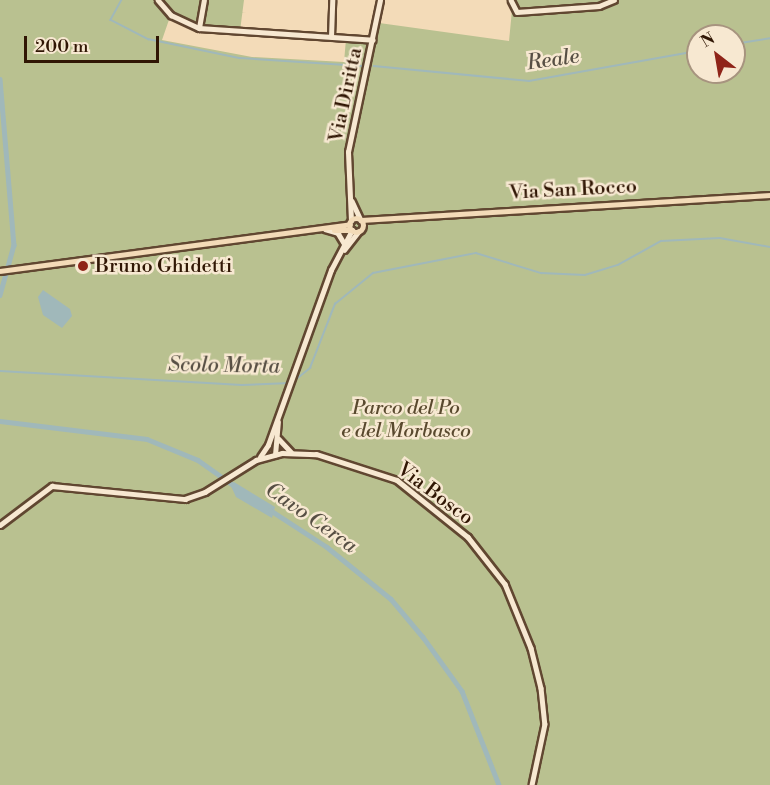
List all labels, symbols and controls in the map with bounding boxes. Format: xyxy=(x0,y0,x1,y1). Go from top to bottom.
scale bar xyxy=(27,24,162,62)
north arrow xyxy=(686,24,746,84)
text: N xyxy=(697,28,718,52)
text: 200 m xyxy=(35,35,89,58)
water label: Reale xyxy=(525,44,581,76)
street label: Via Diritta xyxy=(324,45,368,145)
street label: Via San Rocco xyxy=(508,175,638,205)
place label: Bruno Ghidetti xyxy=(95,254,232,278)
marker: Bruno Ghidetti xyxy=(76,259,90,273)
water label: Scolo Morta xyxy=(168,352,280,380)
park label: Parco del Po e del Morbasco xyxy=(341,397,471,444)
street label: Via Bosco xyxy=(392,458,478,530)
water label: Cavo Cerca xyxy=(260,477,362,559)

